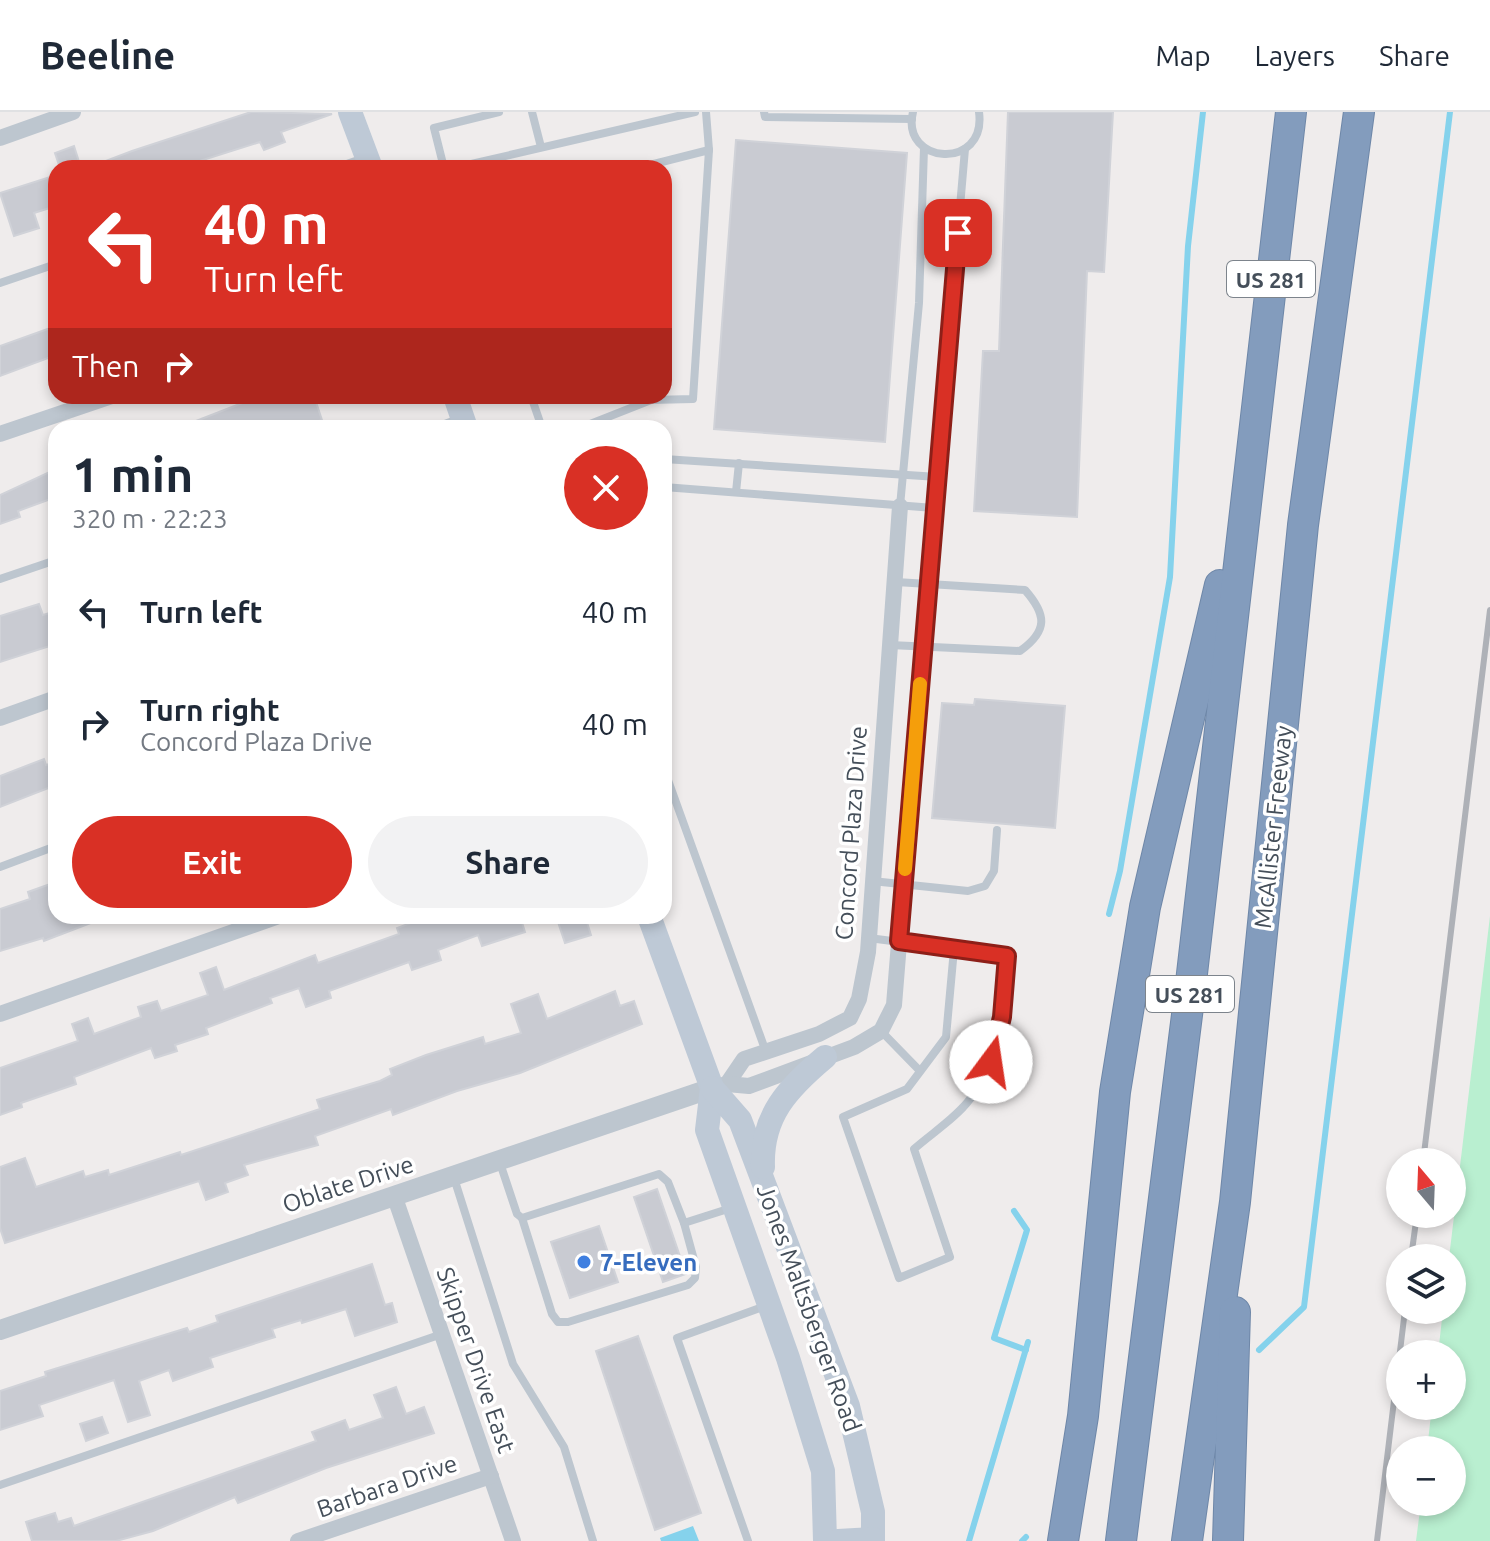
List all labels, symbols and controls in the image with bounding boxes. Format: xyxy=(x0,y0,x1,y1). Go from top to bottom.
text: Beeline xyxy=(40,34,175,76)
text: Map xyxy=(1155,40,1211,71)
text: Layers xyxy=(1255,40,1335,71)
text: Share xyxy=(1379,40,1450,71)
icon: left xyxy=(72,192,176,296)
text: 40 m xyxy=(204,192,329,255)
pin xyxy=(924,199,992,267)
icon: arrive xyxy=(936,211,980,255)
text: Turn left xyxy=(204,258,343,299)
road number: US 281 xyxy=(1227,261,1315,297)
icon: right xyxy=(156,344,200,388)
text: Then xyxy=(72,349,140,383)
button: close xyxy=(564,446,648,530)
text: 1 min xyxy=(72,447,193,501)
text: 320 m · 22:23 xyxy=(72,504,228,533)
icon: left xyxy=(72,590,116,634)
text: Turn left xyxy=(140,595,262,629)
text: 40 m xyxy=(581,595,648,629)
text: Turn right xyxy=(140,693,280,727)
icon: right xyxy=(72,702,116,746)
text: 40 m xyxy=(581,707,648,741)
street label: McAllister Freeway xyxy=(1249,724,1297,930)
street label: Concord Plaza Drive xyxy=(830,725,872,941)
text: Concord Plaza Drive xyxy=(140,727,373,756)
button: Exit xyxy=(72,816,352,908)
button: Share xyxy=(368,816,648,908)
road number: US 281 xyxy=(1146,976,1234,1012)
position arrow xyxy=(949,1020,1033,1104)
north arrow xyxy=(1386,1148,1466,1228)
map controls xyxy=(1386,1148,1466,1516)
street label: Oblate Drive xyxy=(279,1150,417,1218)
street label: Jones Maltsberger Road xyxy=(752,1181,866,1435)
button: layers xyxy=(1386,1244,1466,1324)
place label: 7-Eleven xyxy=(600,1249,697,1276)
marker: 7-Eleven xyxy=(575,1253,593,1271)
street label: Skipper Drive East xyxy=(432,1264,521,1457)
button: + xyxy=(1386,1340,1466,1420)
button: − xyxy=(1386,1436,1466,1516)
street label: Barbara Drive xyxy=(313,1449,461,1523)

